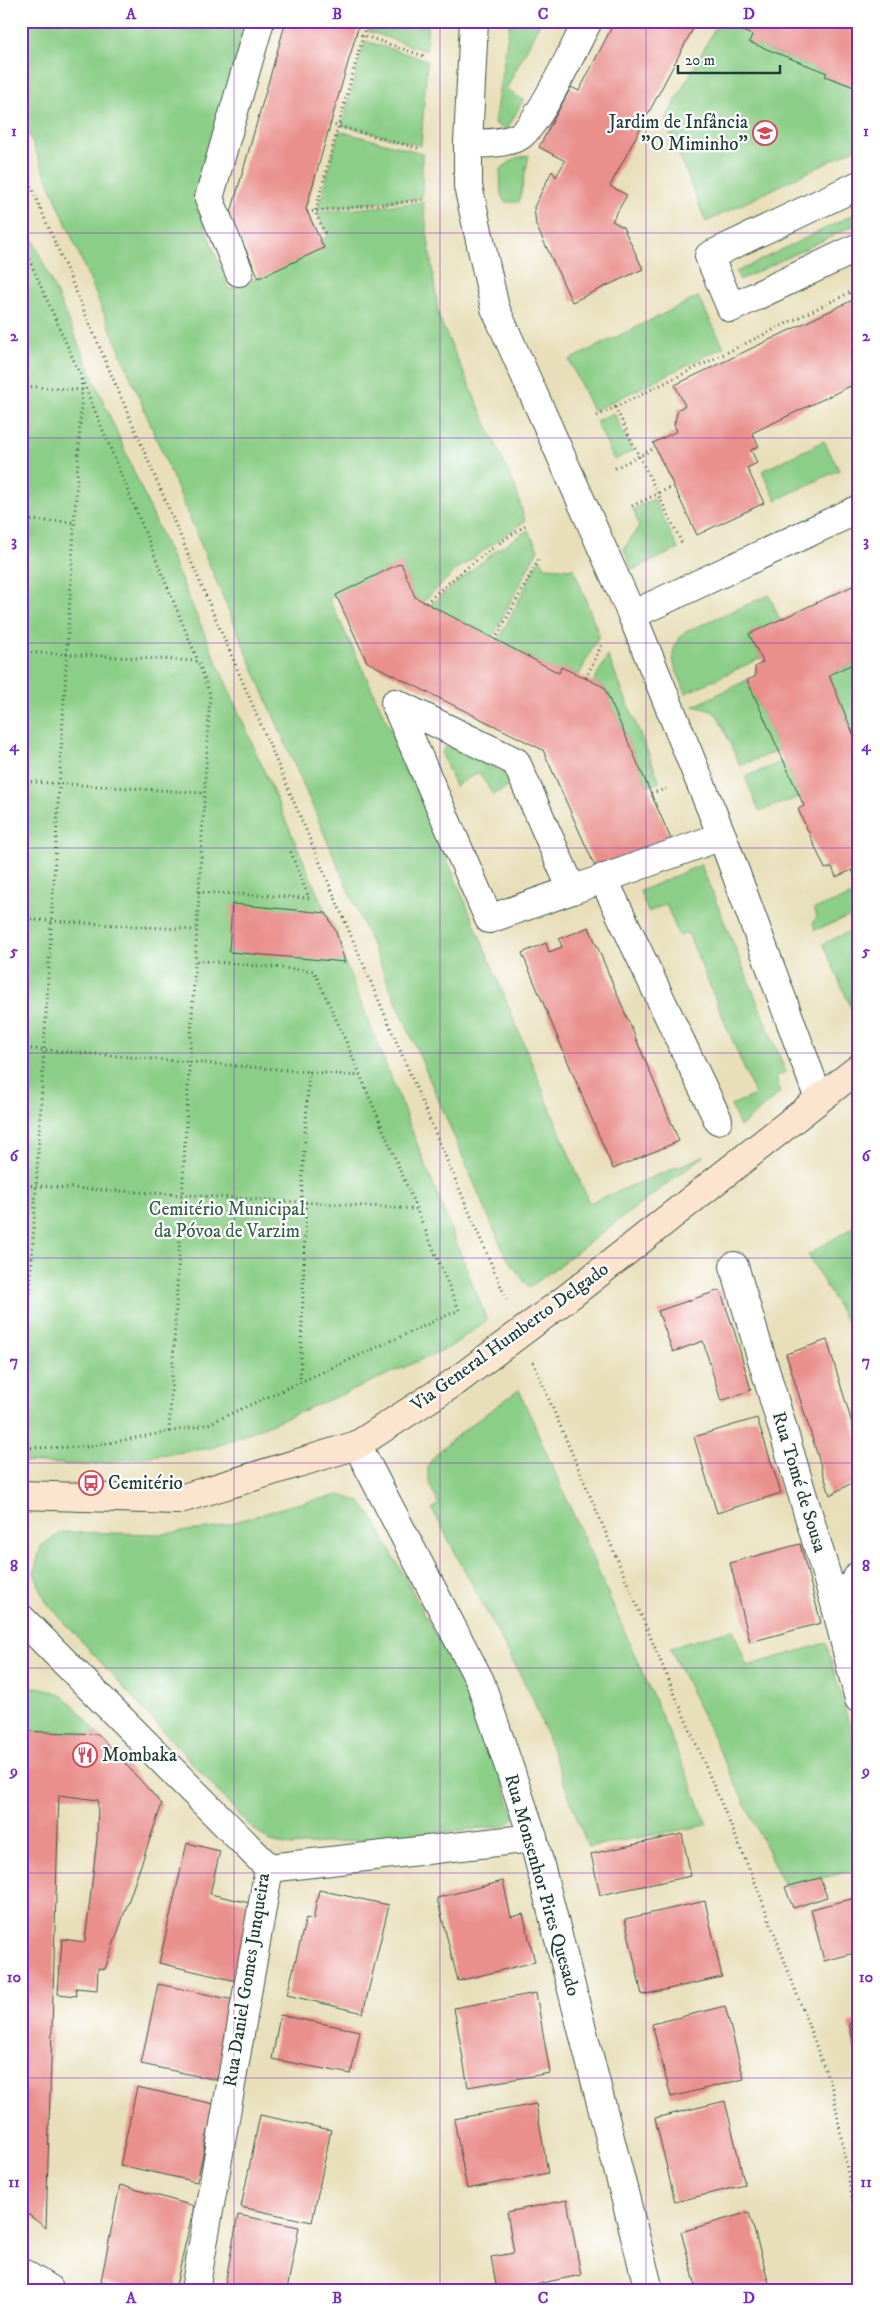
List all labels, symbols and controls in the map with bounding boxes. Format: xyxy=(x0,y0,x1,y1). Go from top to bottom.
text: A xyxy=(125,4,137,24)
text: B xyxy=(332,4,342,24)
text: C xyxy=(538,4,548,24)
text: D xyxy=(743,4,755,24)
scale bar xyxy=(678,42,780,74)
text: 20 m xyxy=(685,51,715,70)
place label: Jardim de Infância "O Miminho" xyxy=(607,111,748,156)
school or university icon: Jardim de Infância "O Miminho" xyxy=(752,120,778,146)
text: 1 xyxy=(11,121,17,141)
text: 1 xyxy=(863,121,869,141)
text: 2 xyxy=(10,326,19,346)
text: 2 xyxy=(862,326,871,346)
text: 3 xyxy=(11,531,17,551)
text: 3 xyxy=(863,531,869,551)
text: 4 xyxy=(8,736,19,756)
text: 4 xyxy=(860,736,871,756)
text: 5 xyxy=(9,941,18,961)
text: 5 xyxy=(861,941,870,961)
text: 6 xyxy=(10,1146,20,1166)
text: 6 xyxy=(862,1146,872,1166)
park label: Cemitério Municipal da Póvoa de Varzim xyxy=(149,1198,305,1243)
street label: Via General Humberto Delgado xyxy=(406,1258,613,1417)
text: 7 xyxy=(10,1351,18,1371)
text: 7 xyxy=(862,1351,870,1371)
street label: Rua Tomé de Sousa xyxy=(767,1409,831,1555)
bus stop icon: Cemitério xyxy=(78,1470,104,1496)
place label: Cemitério xyxy=(108,1472,183,1495)
text: 8 xyxy=(10,1556,18,1576)
text: 8 xyxy=(862,1556,870,1576)
restaurant icon: Mombaka xyxy=(72,1742,98,1768)
place label: Mombaka xyxy=(102,1744,177,1767)
text: 9 xyxy=(9,1761,18,1781)
text: 9 xyxy=(861,1761,870,1781)
street label: Rua Monsenhor Pires Quesado xyxy=(499,1771,585,1999)
street label: Rua Daniel Gomes Junqueira xyxy=(219,1871,276,2089)
text: 10 xyxy=(7,1967,22,1987)
text: 10 xyxy=(859,1967,874,1987)
text: 11 xyxy=(8,2172,20,2192)
text: 11 xyxy=(860,2172,872,2192)
text: A xyxy=(125,2288,137,2308)
text: B xyxy=(332,2288,342,2308)
text: C xyxy=(538,2288,548,2308)
text: D xyxy=(743,2288,755,2308)

